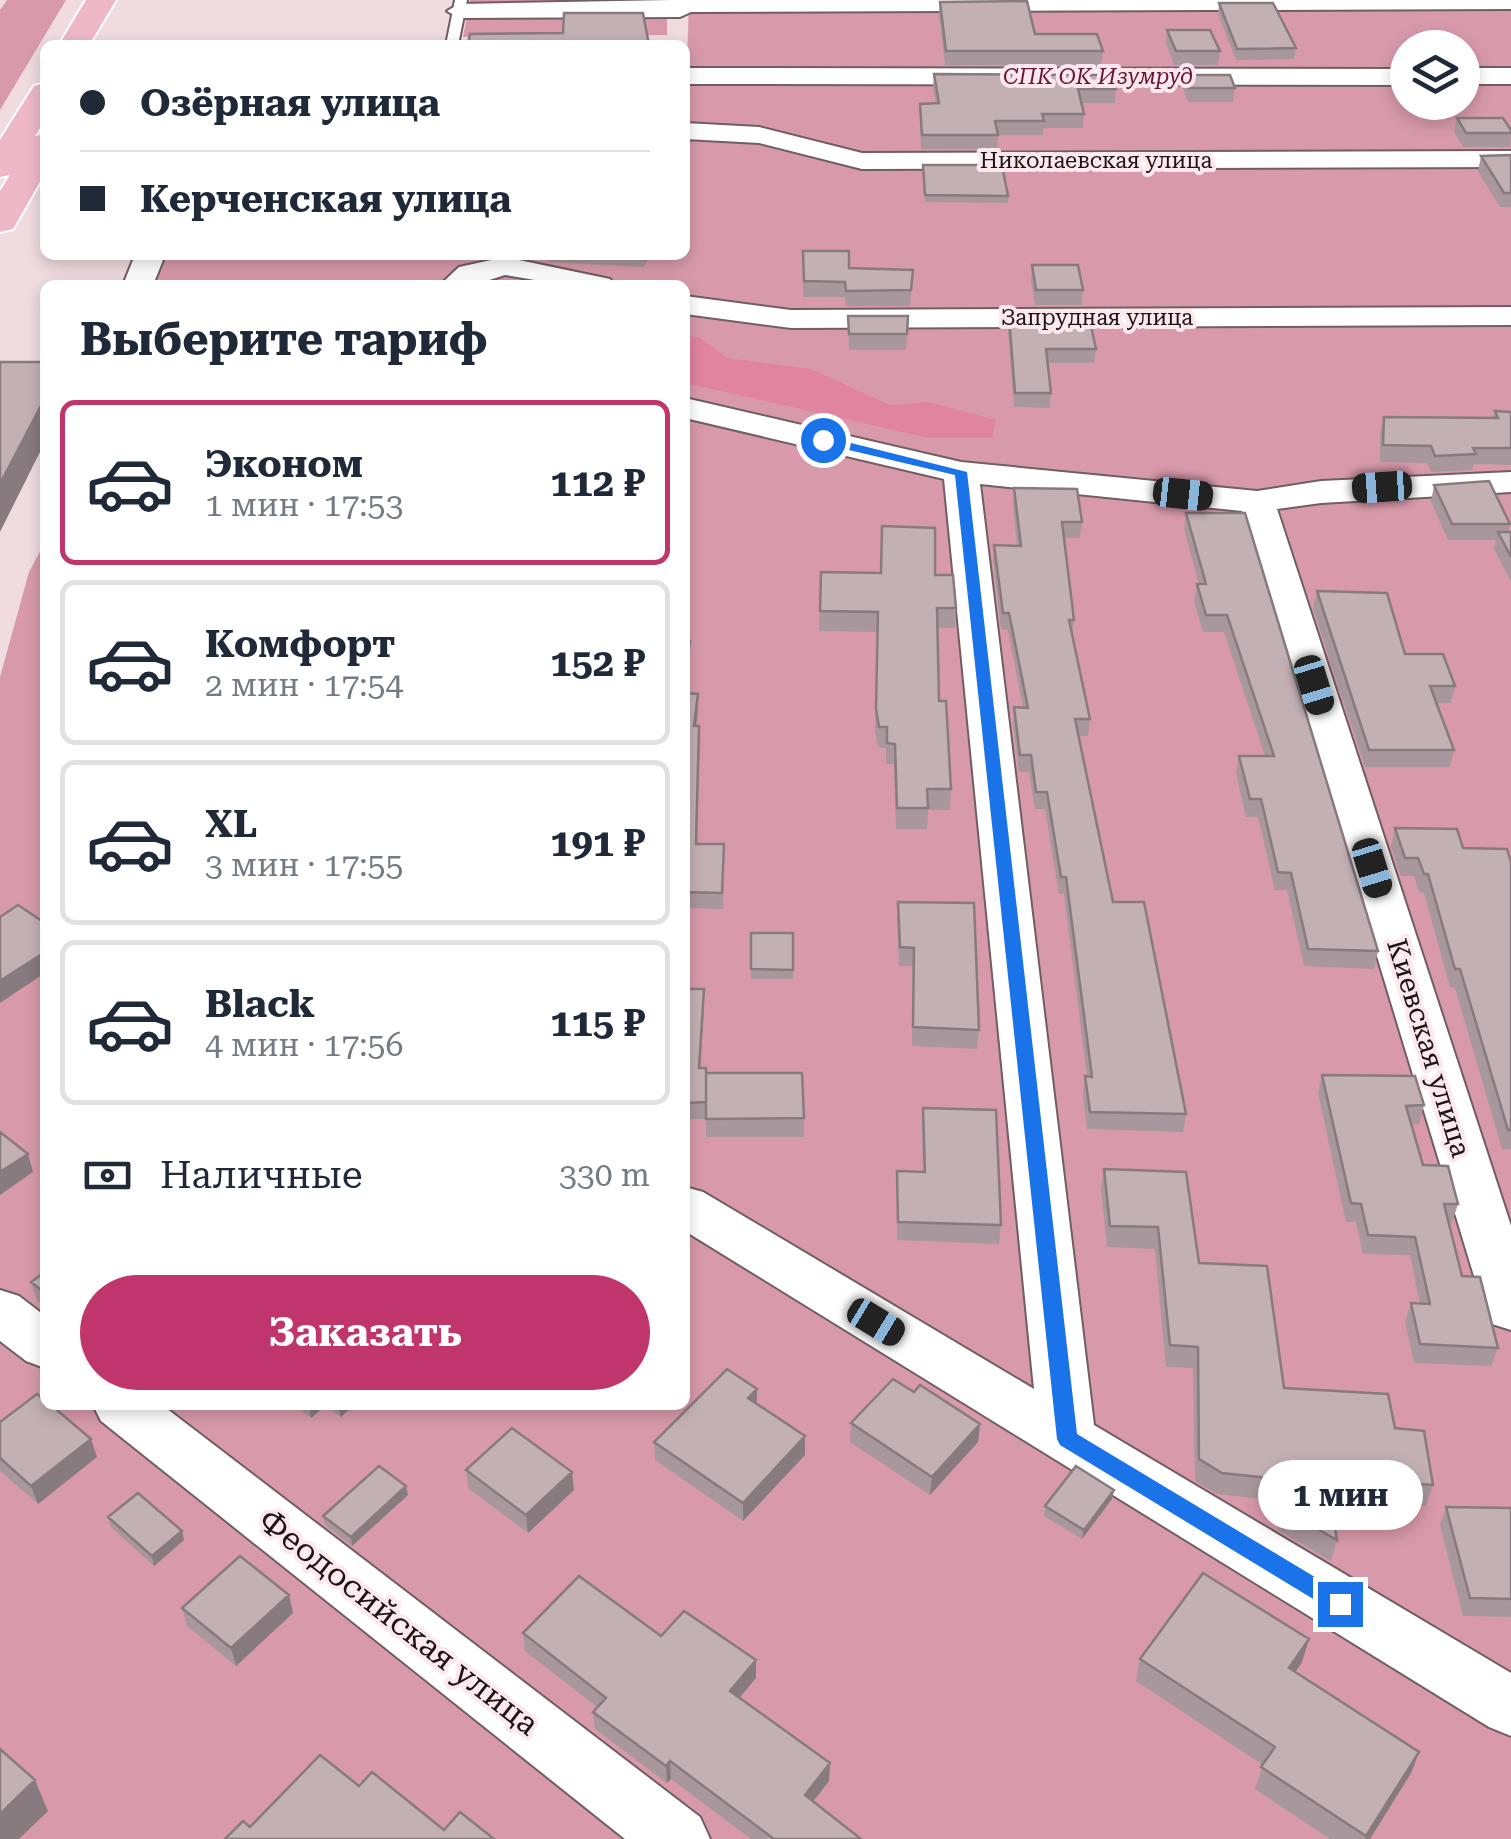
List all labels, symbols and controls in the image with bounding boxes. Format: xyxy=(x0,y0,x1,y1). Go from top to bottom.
map controls xyxy=(1390,30,1480,120)
button: layers xyxy=(1390,30,1480,120)
park label: СПК ОК Изумруд xyxy=(1003,64,1193,89)
text: Озёрная улица xyxy=(140,81,440,125)
street label: Николаевская улица xyxy=(980,148,1212,173)
text: Керченская улица xyxy=(140,177,512,221)
street label: Запрудная улица xyxy=(1001,305,1193,330)
text: Выберите тариф xyxy=(80,313,488,366)
route start xyxy=(801,418,846,463)
icon: car xyxy=(85,438,175,528)
text: Эконом xyxy=(205,442,363,486)
text: 112 ₽ xyxy=(550,461,645,505)
car xyxy=(1351,470,1413,504)
car xyxy=(1152,476,1214,512)
text: 1 мин · 17:53 xyxy=(205,486,403,524)
icon: car xyxy=(85,618,175,708)
text: Комфорт xyxy=(205,622,395,666)
text: 152 ₽ xyxy=(550,641,645,685)
car xyxy=(1291,652,1337,718)
text: 2 мин · 17:54 xyxy=(205,666,403,704)
icon: car xyxy=(85,798,175,888)
text: XL xyxy=(205,802,257,846)
text: 191 ₽ xyxy=(550,821,645,865)
car xyxy=(1349,835,1395,901)
text: 3 мин · 17:55 xyxy=(205,846,403,884)
street label: Киевская улица xyxy=(1380,935,1478,1161)
icon: car xyxy=(85,978,175,1068)
text: Black xyxy=(205,982,315,1026)
text: 115 ₽ xyxy=(550,1001,645,1045)
text: 4 мин · 17:56 xyxy=(205,1026,403,1064)
icon: cash xyxy=(80,1148,135,1203)
text: Наличные xyxy=(160,1153,363,1197)
text: 330 m xyxy=(559,1156,650,1194)
button: Заказать xyxy=(80,1275,650,1390)
car xyxy=(843,1294,909,1350)
callout: 1 мин xyxy=(1258,1459,1422,1529)
text: 1 мин xyxy=(1293,1476,1388,1514)
street label: Феодосийская улица xyxy=(251,1501,547,1743)
route end xyxy=(1318,1582,1363,1627)

